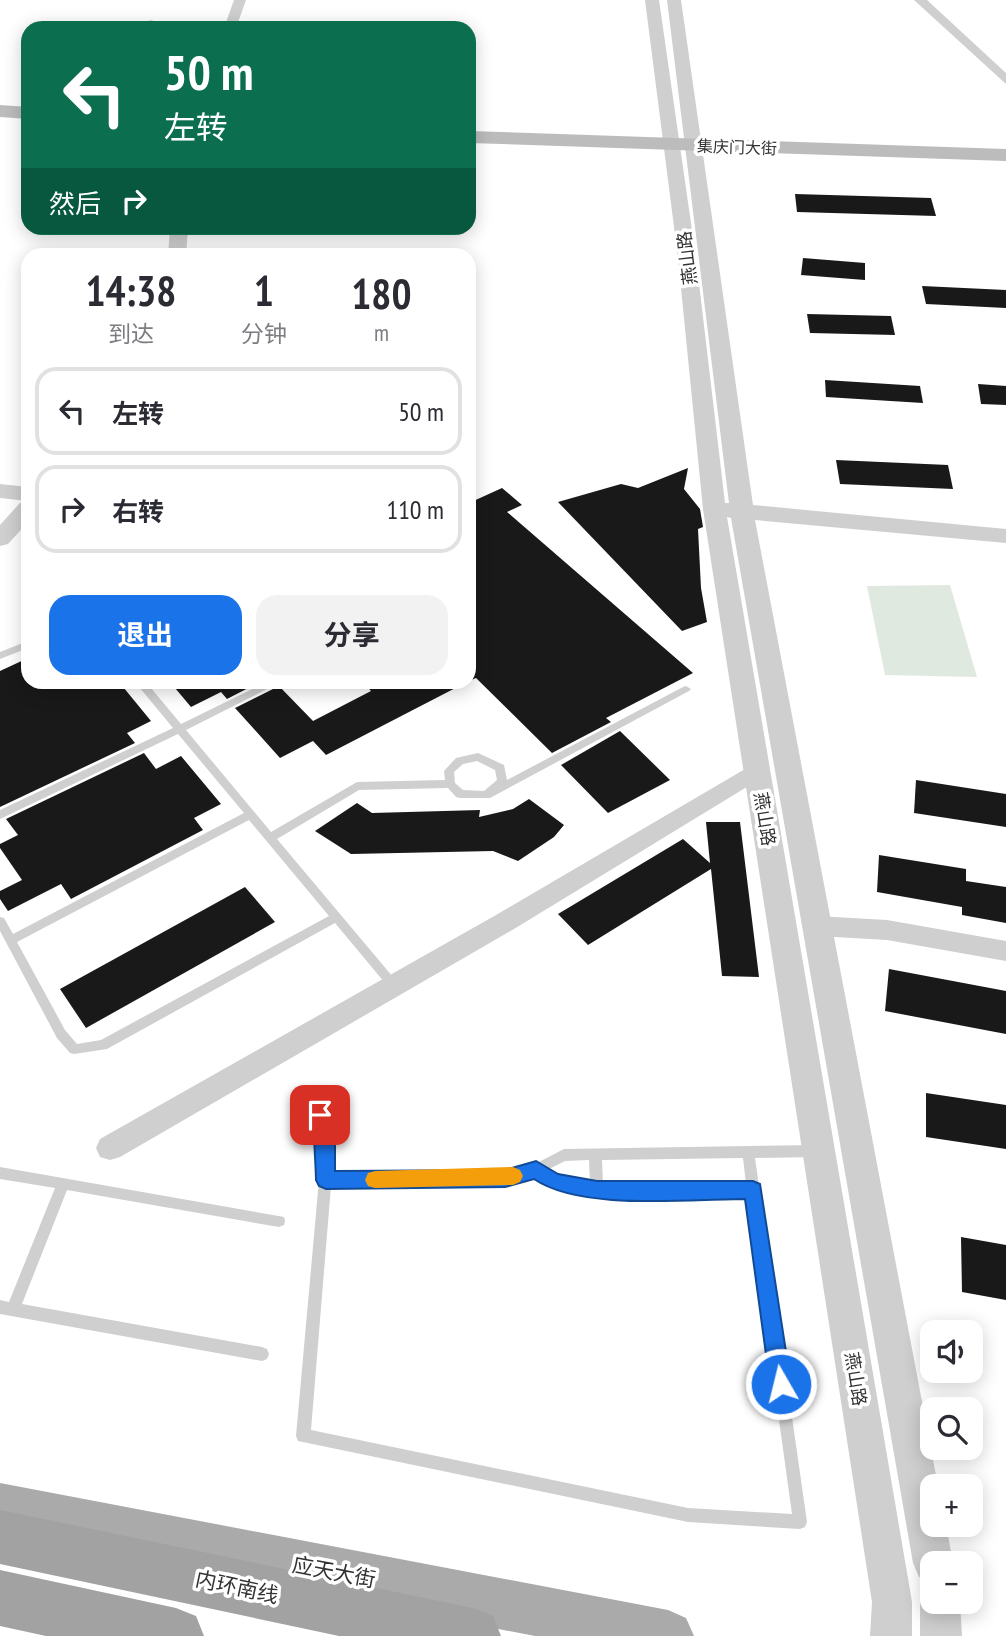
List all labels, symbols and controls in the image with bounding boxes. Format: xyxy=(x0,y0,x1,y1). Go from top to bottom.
text: 50 m xyxy=(164,40,253,104)
icon: left xyxy=(49,49,140,140)
text: 左转 xyxy=(164,106,228,148)
street label: 集庆门大街 xyxy=(697,136,777,158)
icon: right xyxy=(115,182,153,220)
text: 然后 xyxy=(49,187,101,220)
street label: 燕山路 xyxy=(672,230,702,286)
text: 14:38 xyxy=(85,263,176,318)
text: 1 xyxy=(254,263,274,318)
text: 180 xyxy=(351,266,412,321)
text: m xyxy=(374,318,389,347)
text: 到达 xyxy=(108,319,154,348)
text: 分钟 xyxy=(241,319,287,348)
icon: left xyxy=(53,392,91,430)
text: 50 m xyxy=(398,395,444,428)
text: 左转 xyxy=(112,397,164,430)
icon: right xyxy=(53,490,91,528)
text: 110 m xyxy=(386,493,444,526)
text: 右转 xyxy=(112,495,164,528)
button: 退出 xyxy=(49,595,242,675)
button: 分享 xyxy=(256,595,448,675)
street label: 燕山路 xyxy=(749,791,781,847)
pin xyxy=(290,1085,350,1145)
icon: arrive xyxy=(301,1096,339,1134)
map controls xyxy=(920,1320,983,1614)
button: sound xyxy=(920,1320,983,1383)
position arrow xyxy=(744,1347,818,1421)
street label: 燕山路 xyxy=(840,1351,872,1407)
button: search xyxy=(920,1397,983,1460)
button: + xyxy=(920,1474,983,1537)
street label: 应天大街 xyxy=(290,1551,378,1593)
button: − xyxy=(920,1551,983,1614)
street label: 内环南线 xyxy=(193,1565,281,1609)

